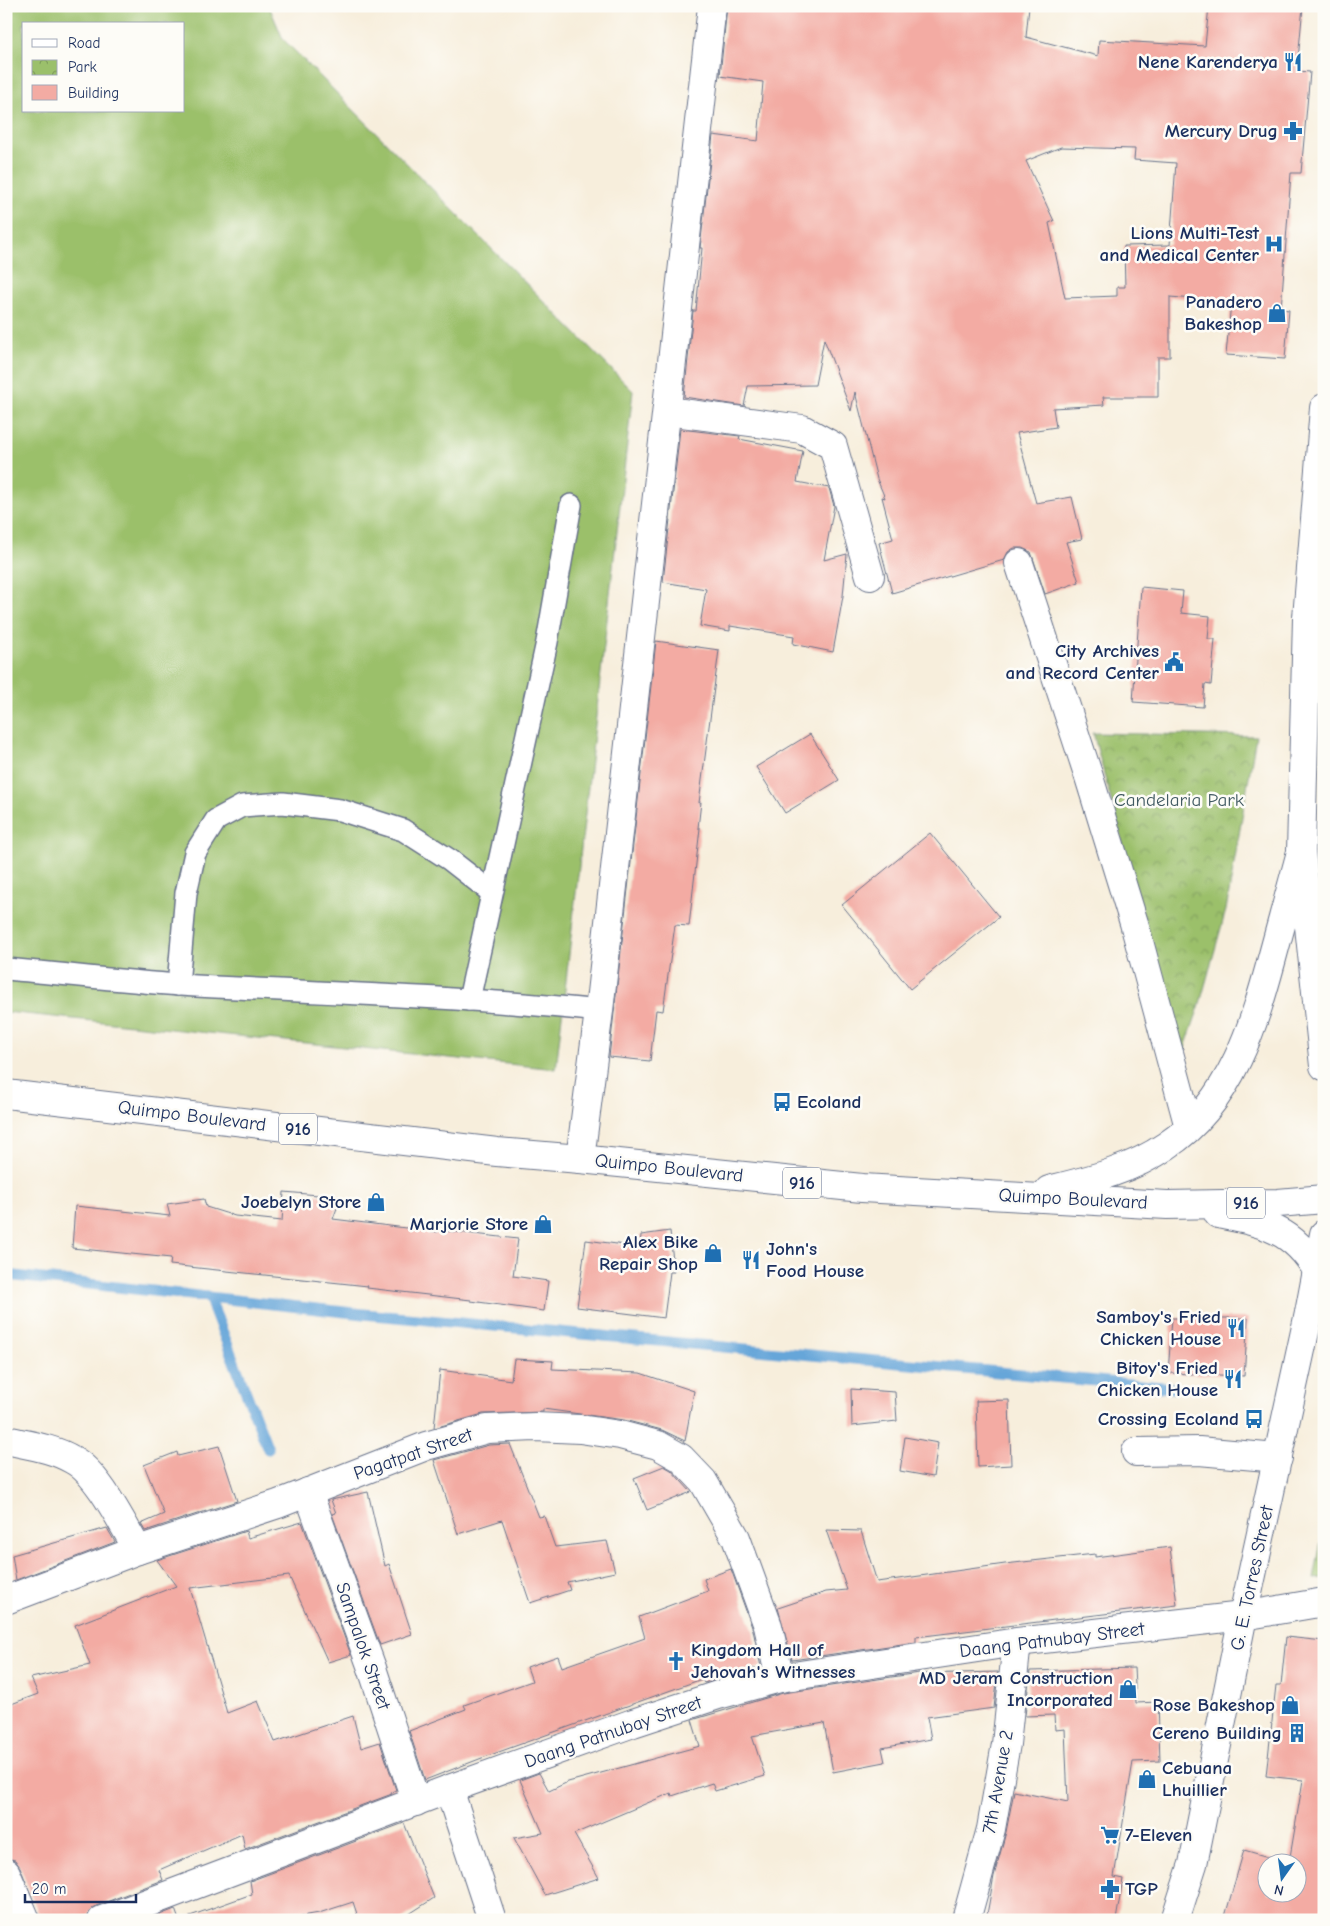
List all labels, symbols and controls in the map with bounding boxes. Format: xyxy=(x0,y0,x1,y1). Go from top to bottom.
legend xyxy=(22,22,185,112)
text: Road xyxy=(68,34,100,52)
place label: Nene Karenderya xyxy=(1138,51,1278,73)
restaurant icon: Nene Karenderya xyxy=(1282,51,1304,73)
text: Park xyxy=(68,58,97,76)
text: Building xyxy=(68,84,119,102)
place label: Mercury Drug xyxy=(1165,120,1278,142)
pharmacy icon: Mercury Drug xyxy=(1282,120,1304,142)
place label: Lions Multi-Test and Medical Center xyxy=(1100,222,1260,266)
hospital icon: Lions Multi-Test and Medical Center xyxy=(1263,233,1285,255)
place label: Panadero Bakeshop xyxy=(1185,291,1262,335)
shop icon: Panadero Bakeshop xyxy=(1266,302,1288,324)
place label: City Archives and Record Center xyxy=(1006,640,1159,684)
public building icon: City Archives and Record Center xyxy=(1163,651,1185,673)
park label: Candelaria Park xyxy=(1114,789,1245,811)
bus stop icon: Ecoland xyxy=(771,1091,793,1113)
place label: Ecoland xyxy=(797,1091,861,1113)
street label: Quimpo Boulevard xyxy=(117,1096,267,1136)
road number: 916 xyxy=(279,1114,317,1144)
street label: Quimpo Boulevard xyxy=(594,1149,744,1187)
road number: 916 xyxy=(783,1168,821,1198)
street label: Quimpo Boulevard xyxy=(998,1184,1148,1214)
road number: 916 xyxy=(1227,1188,1265,1218)
place label: Joebelyn Store xyxy=(241,1191,361,1213)
shop icon: Joebelyn Store xyxy=(365,1191,387,1213)
place label: Marjorie Store xyxy=(410,1213,528,1235)
shop icon: Marjorie Store xyxy=(532,1213,554,1235)
place label: Alex Bike Repair Shop xyxy=(599,1231,698,1275)
place label: John's Food House xyxy=(766,1238,864,1282)
shop icon: Alex Bike Repair Shop xyxy=(702,1242,724,1264)
restaurant icon: John's Food House xyxy=(740,1249,762,1271)
place label: Samboy's Fried Chicken House xyxy=(1096,1306,1221,1350)
restaurant icon: Samboy's Fried Chicken House xyxy=(1225,1317,1247,1339)
place label: Bitoy's Fried Chicken House xyxy=(1097,1357,1218,1401)
restaurant icon: Bitoy's Fried Chicken House xyxy=(1222,1368,1244,1390)
place label: Crossing Ecoland xyxy=(1098,1408,1239,1430)
bus stop icon: Crossing Ecoland xyxy=(1243,1408,1265,1430)
street label: Pagatpat Street xyxy=(351,1423,476,1485)
street label: G. E. Torres Street xyxy=(1226,1503,1278,1653)
street label: Sampalok Street xyxy=(331,1579,395,1713)
street label: Daang Patnubay Street xyxy=(958,1618,1146,1662)
place label: Kingdom Hall of Jehovah's Witnesses xyxy=(691,1639,855,1683)
church icon: Kingdom Hall of Jehovah's Witnesses xyxy=(665,1650,687,1672)
place label: MD Jeram Construction Incorporated xyxy=(919,1667,1113,1711)
shop icon: MD Jeram Construction Incorporated xyxy=(1117,1678,1139,1700)
street label: Daang Patnubay Street xyxy=(521,1691,705,1773)
place label: Rose Bakeshop xyxy=(1153,1694,1275,1716)
shop icon: Rose Bakeshop xyxy=(1279,1694,1301,1716)
place label: Cereno Building xyxy=(1152,1722,1282,1744)
building icon: Cereno Building xyxy=(1286,1722,1308,1744)
street label: 7th Avenue 2 xyxy=(978,1728,1018,1836)
place label: Cebuana Lhuillier xyxy=(1162,1757,1232,1801)
shop icon: Cebuana Lhuillier xyxy=(1136,1768,1158,1790)
supermarket icon: 7-Eleven xyxy=(1099,1824,1121,1846)
place label: 7-Eleven xyxy=(1125,1824,1192,1846)
north arrow xyxy=(1258,1854,1308,1904)
scale bar xyxy=(25,1871,136,1903)
pharmacy icon: TGP xyxy=(1099,1878,1121,1900)
place label: TGP xyxy=(1125,1878,1158,1900)
text: 20 m xyxy=(32,1880,66,1898)
text: N xyxy=(1272,1881,1285,1899)

